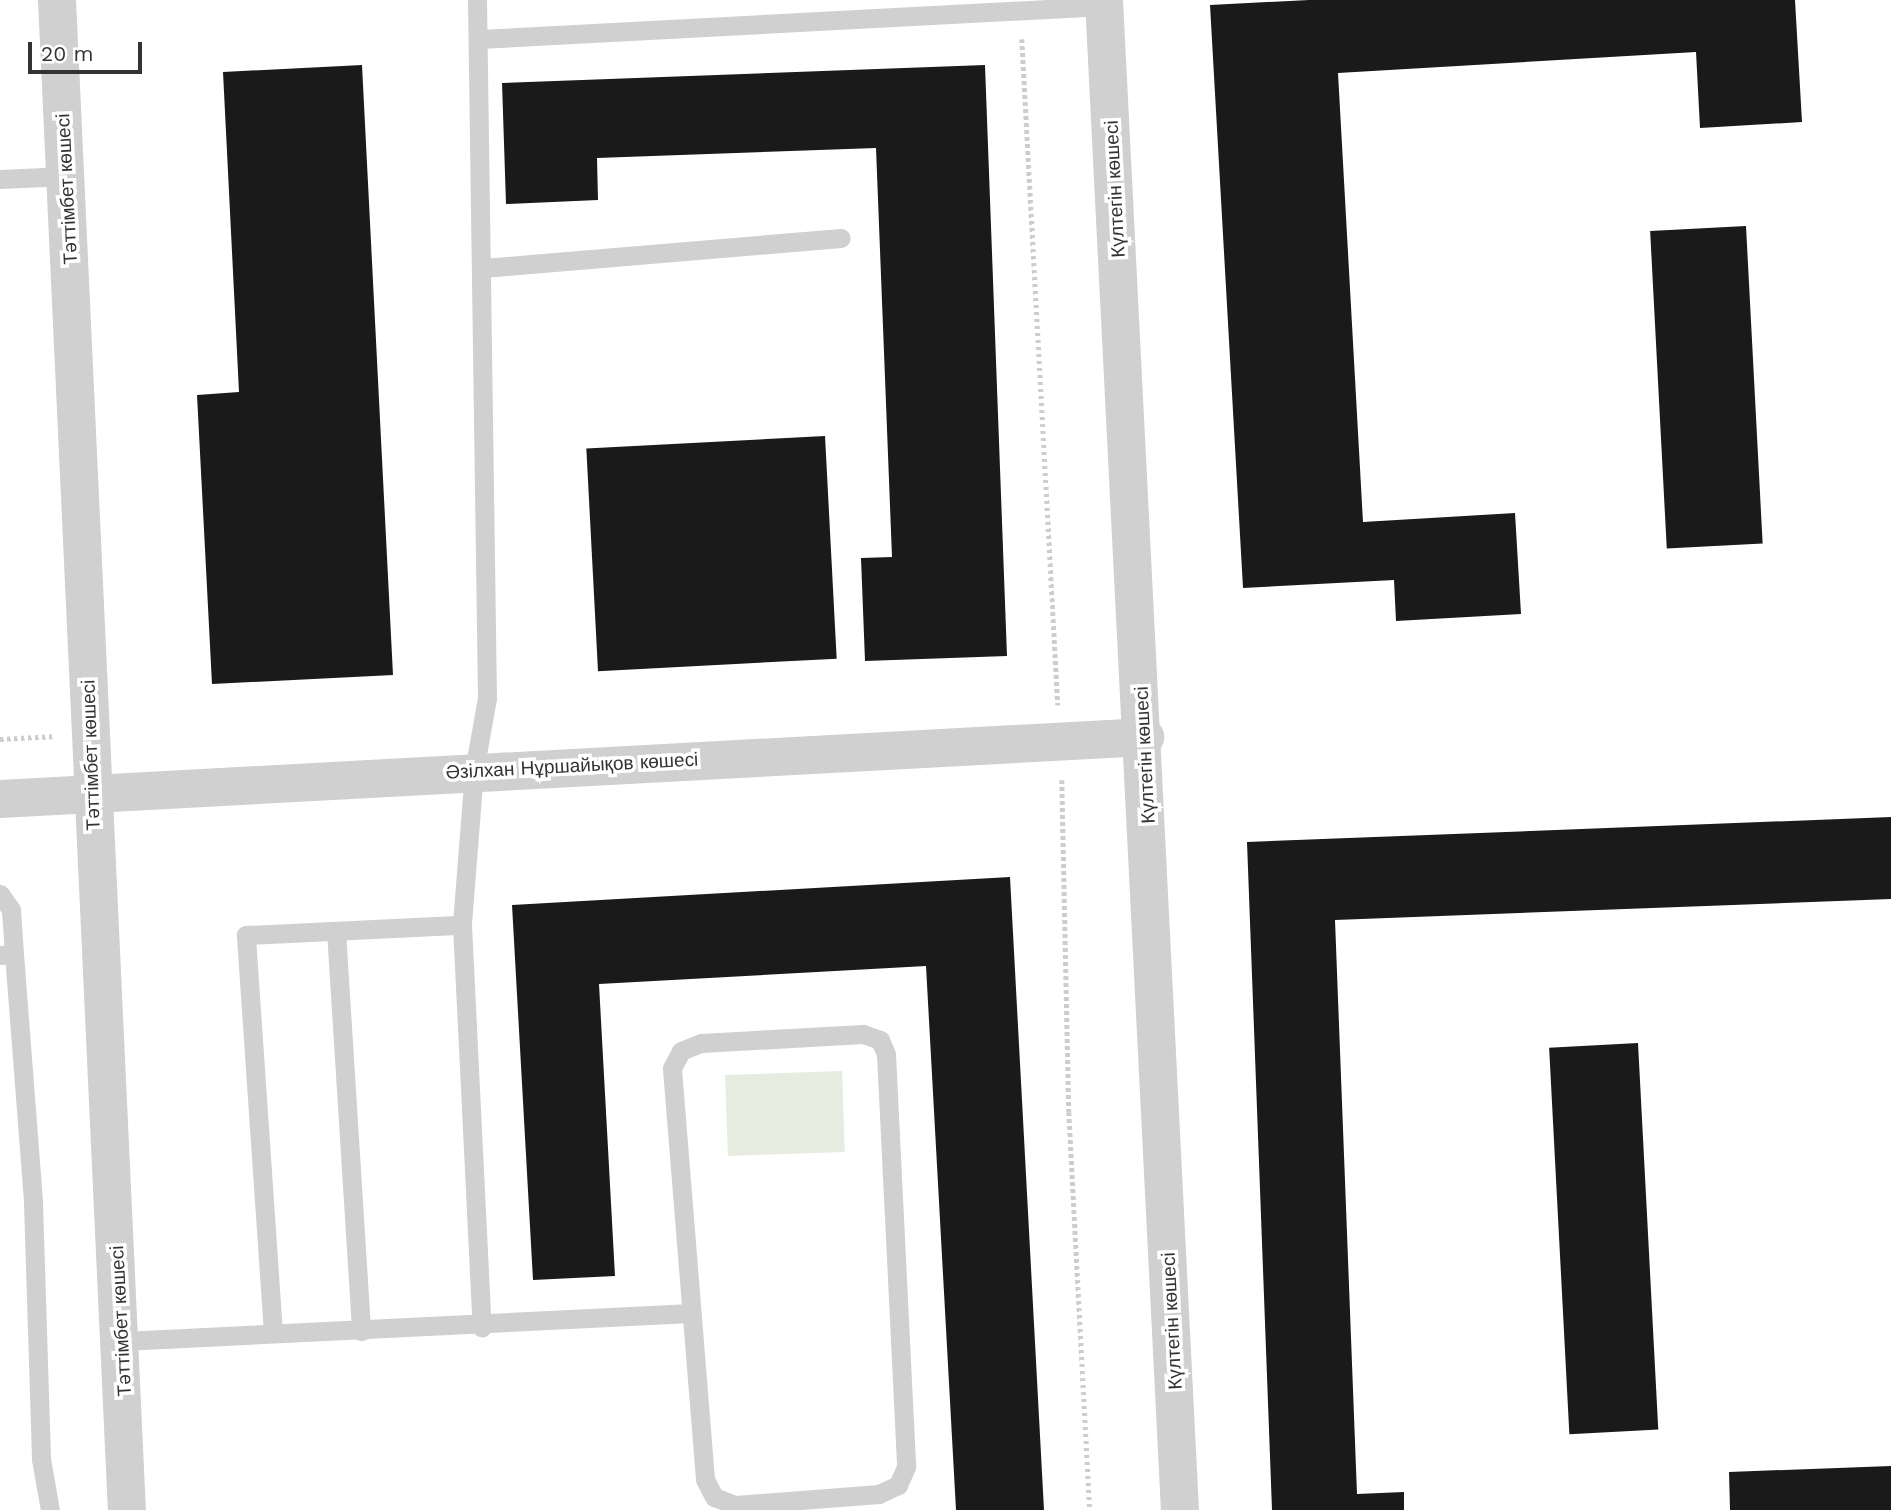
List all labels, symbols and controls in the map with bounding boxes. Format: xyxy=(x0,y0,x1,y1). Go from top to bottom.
scale bar xyxy=(32,28,145,72)
text: 20 m xyxy=(41,41,93,66)
street label: Тәттімбет көшесі xyxy=(52,113,82,265)
street label: Күлтегін көшесі xyxy=(1100,120,1130,258)
street label: Тәттімбет көшесі xyxy=(77,679,105,831)
street label: Күлтегін көшесі xyxy=(1130,686,1160,824)
street label: Әзілхан Нұршайықов көшесі xyxy=(445,748,699,784)
street label: Тәттімбет көшесі xyxy=(106,1245,136,1397)
street label: Күлтегін көшесі xyxy=(1157,1252,1187,1390)

